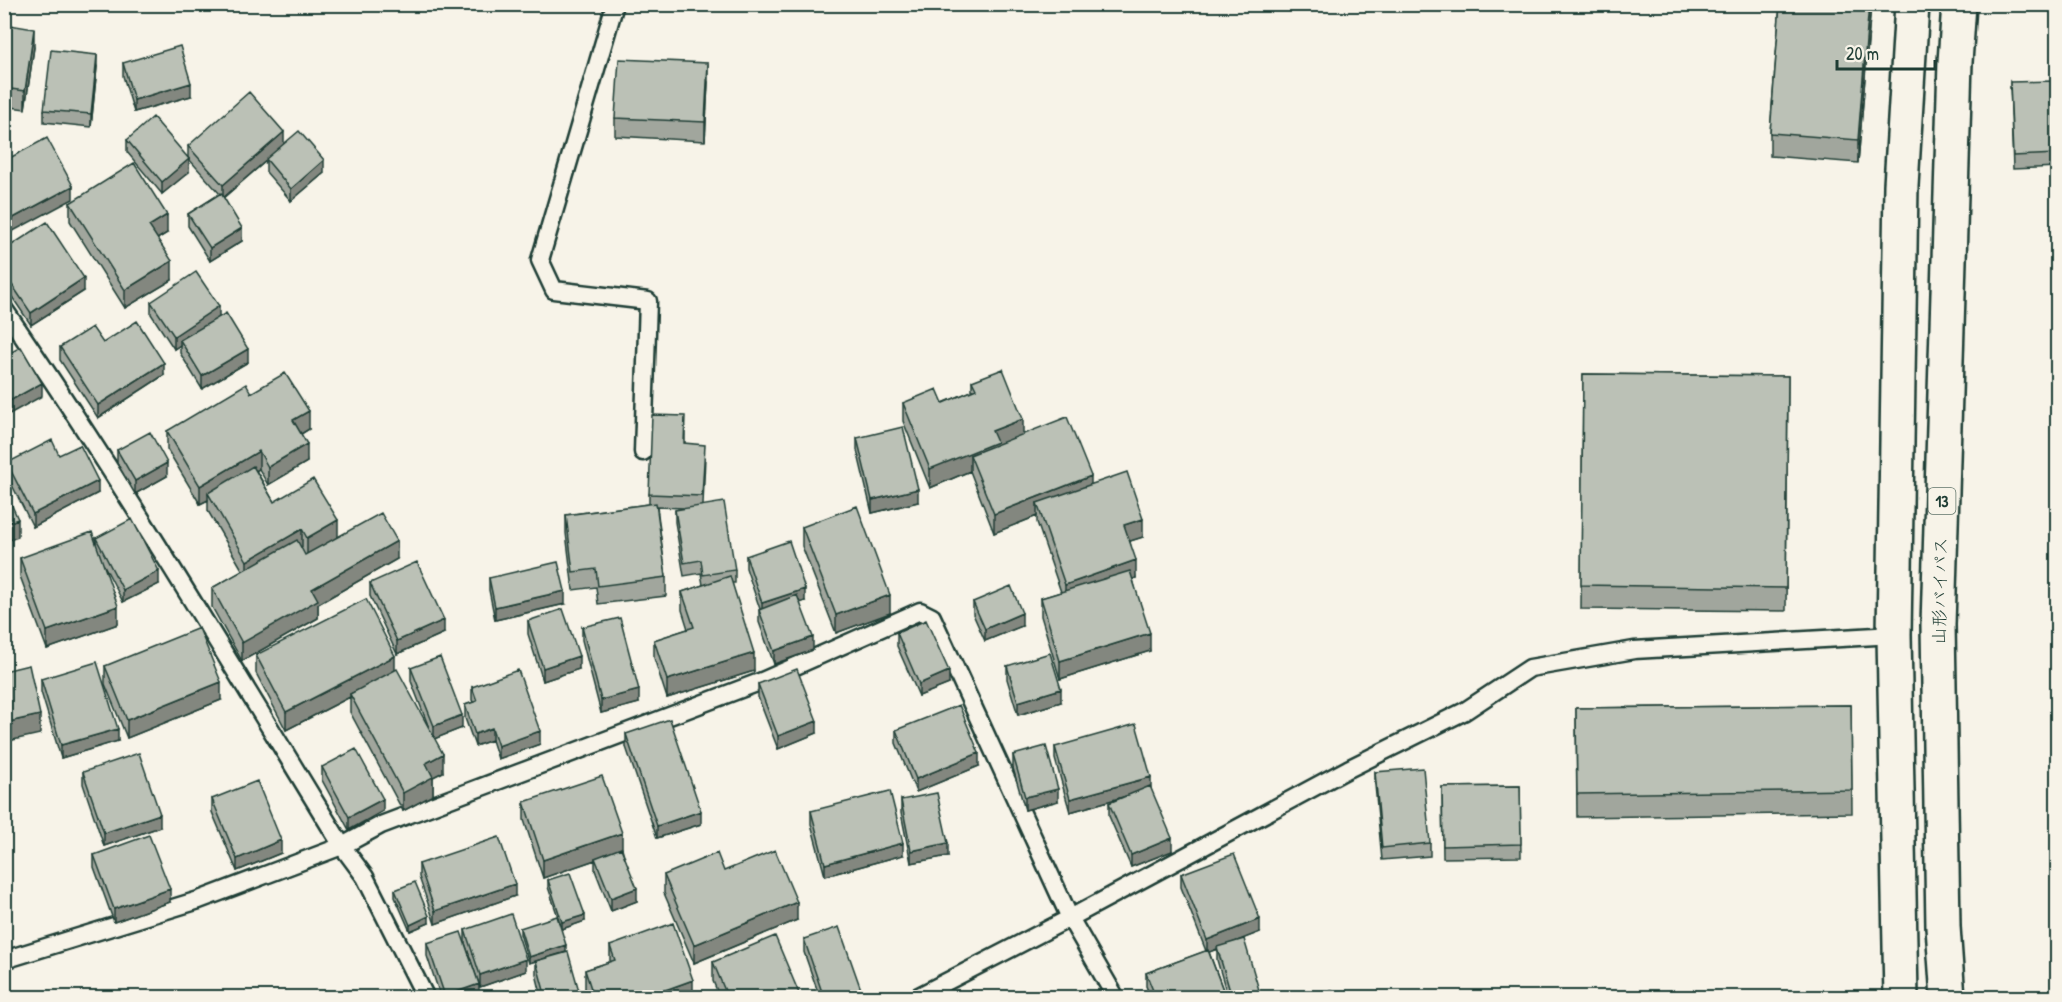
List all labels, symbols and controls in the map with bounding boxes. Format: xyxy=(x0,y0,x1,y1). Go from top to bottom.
scale bar xyxy=(1837,33,1934,71)
text: 20 m xyxy=(1846,41,1879,66)
road number: 13 xyxy=(1928,488,1956,514)
street label: 山形バイパス xyxy=(1926,537,1953,645)

